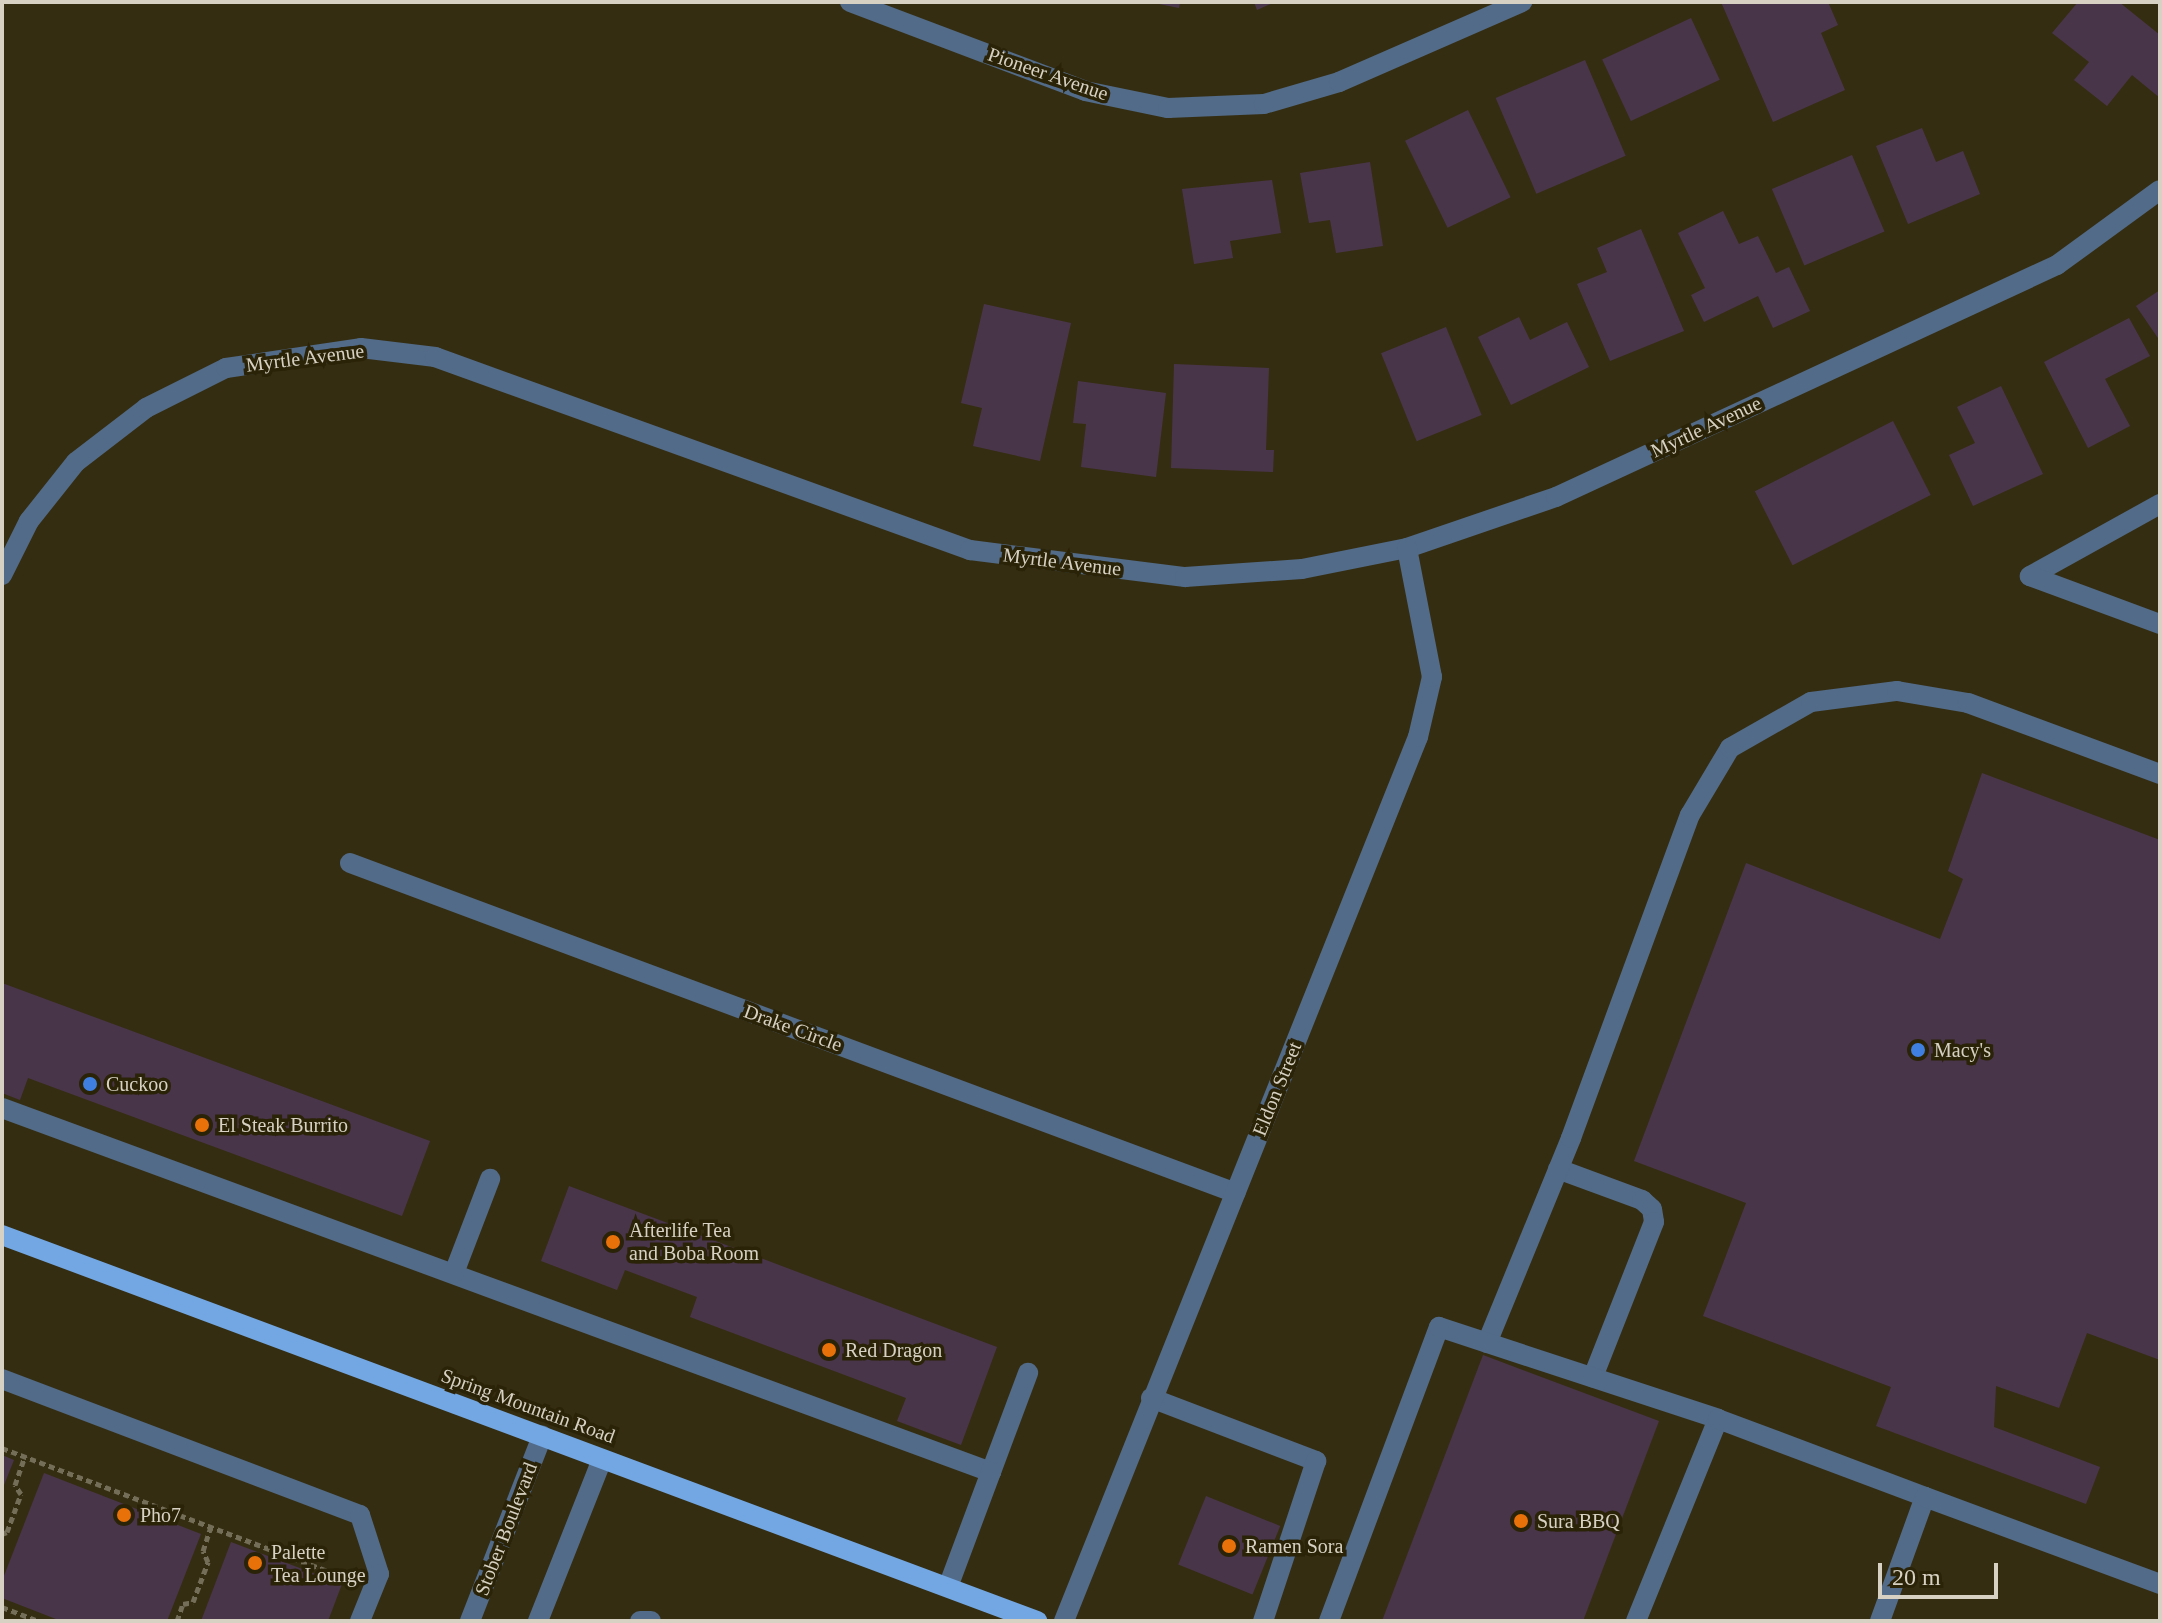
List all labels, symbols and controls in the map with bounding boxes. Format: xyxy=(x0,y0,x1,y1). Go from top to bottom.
street label: Pioneer Avenue xyxy=(984,42,1112,106)
street label: Myrtle Avenue xyxy=(244,339,366,377)
street label: Myrtle Avenue xyxy=(1646,391,1766,463)
street label: Myrtle Avenue xyxy=(1001,543,1123,581)
street label: Drake Circle xyxy=(741,999,845,1057)
street label: Eldon Street xyxy=(1247,1038,1307,1140)
place label: Macy's xyxy=(1934,1038,1991,1062)
marker: Macy's xyxy=(1909,1041,1927,1059)
place label: Cuckoo xyxy=(106,1072,168,1096)
marker: Cuckoo xyxy=(81,1075,99,1093)
place label: El Steak Burrito xyxy=(218,1113,348,1137)
marker: El Steak Burrito xyxy=(193,1116,211,1134)
place label: Afterlife Tea and Boba Room xyxy=(629,1218,759,1265)
marker: Afterlife Tea and Boba Room xyxy=(604,1233,622,1251)
place label: Red Dragon xyxy=(845,1338,942,1362)
marker: Red Dragon xyxy=(820,1341,838,1359)
street label: Spring Mountain Road xyxy=(438,1363,618,1449)
street label: Stober Boulevard xyxy=(470,1459,542,1599)
place label: Pho7 xyxy=(140,1503,181,1527)
marker: Pho7 xyxy=(115,1506,133,1524)
place label: Sura BBQ xyxy=(1537,1509,1620,1533)
marker: Sura BBQ xyxy=(1512,1512,1530,1530)
place label: Ramen Sora xyxy=(1245,1534,1343,1558)
marker: Ramen Sora xyxy=(1220,1537,1238,1555)
place label: Palette Tea Lounge xyxy=(271,1540,366,1587)
scale bar xyxy=(1882,1547,2002,1597)
marker: Palette Tea Lounge xyxy=(246,1554,264,1572)
text: 20 m xyxy=(1892,1564,1941,1590)

